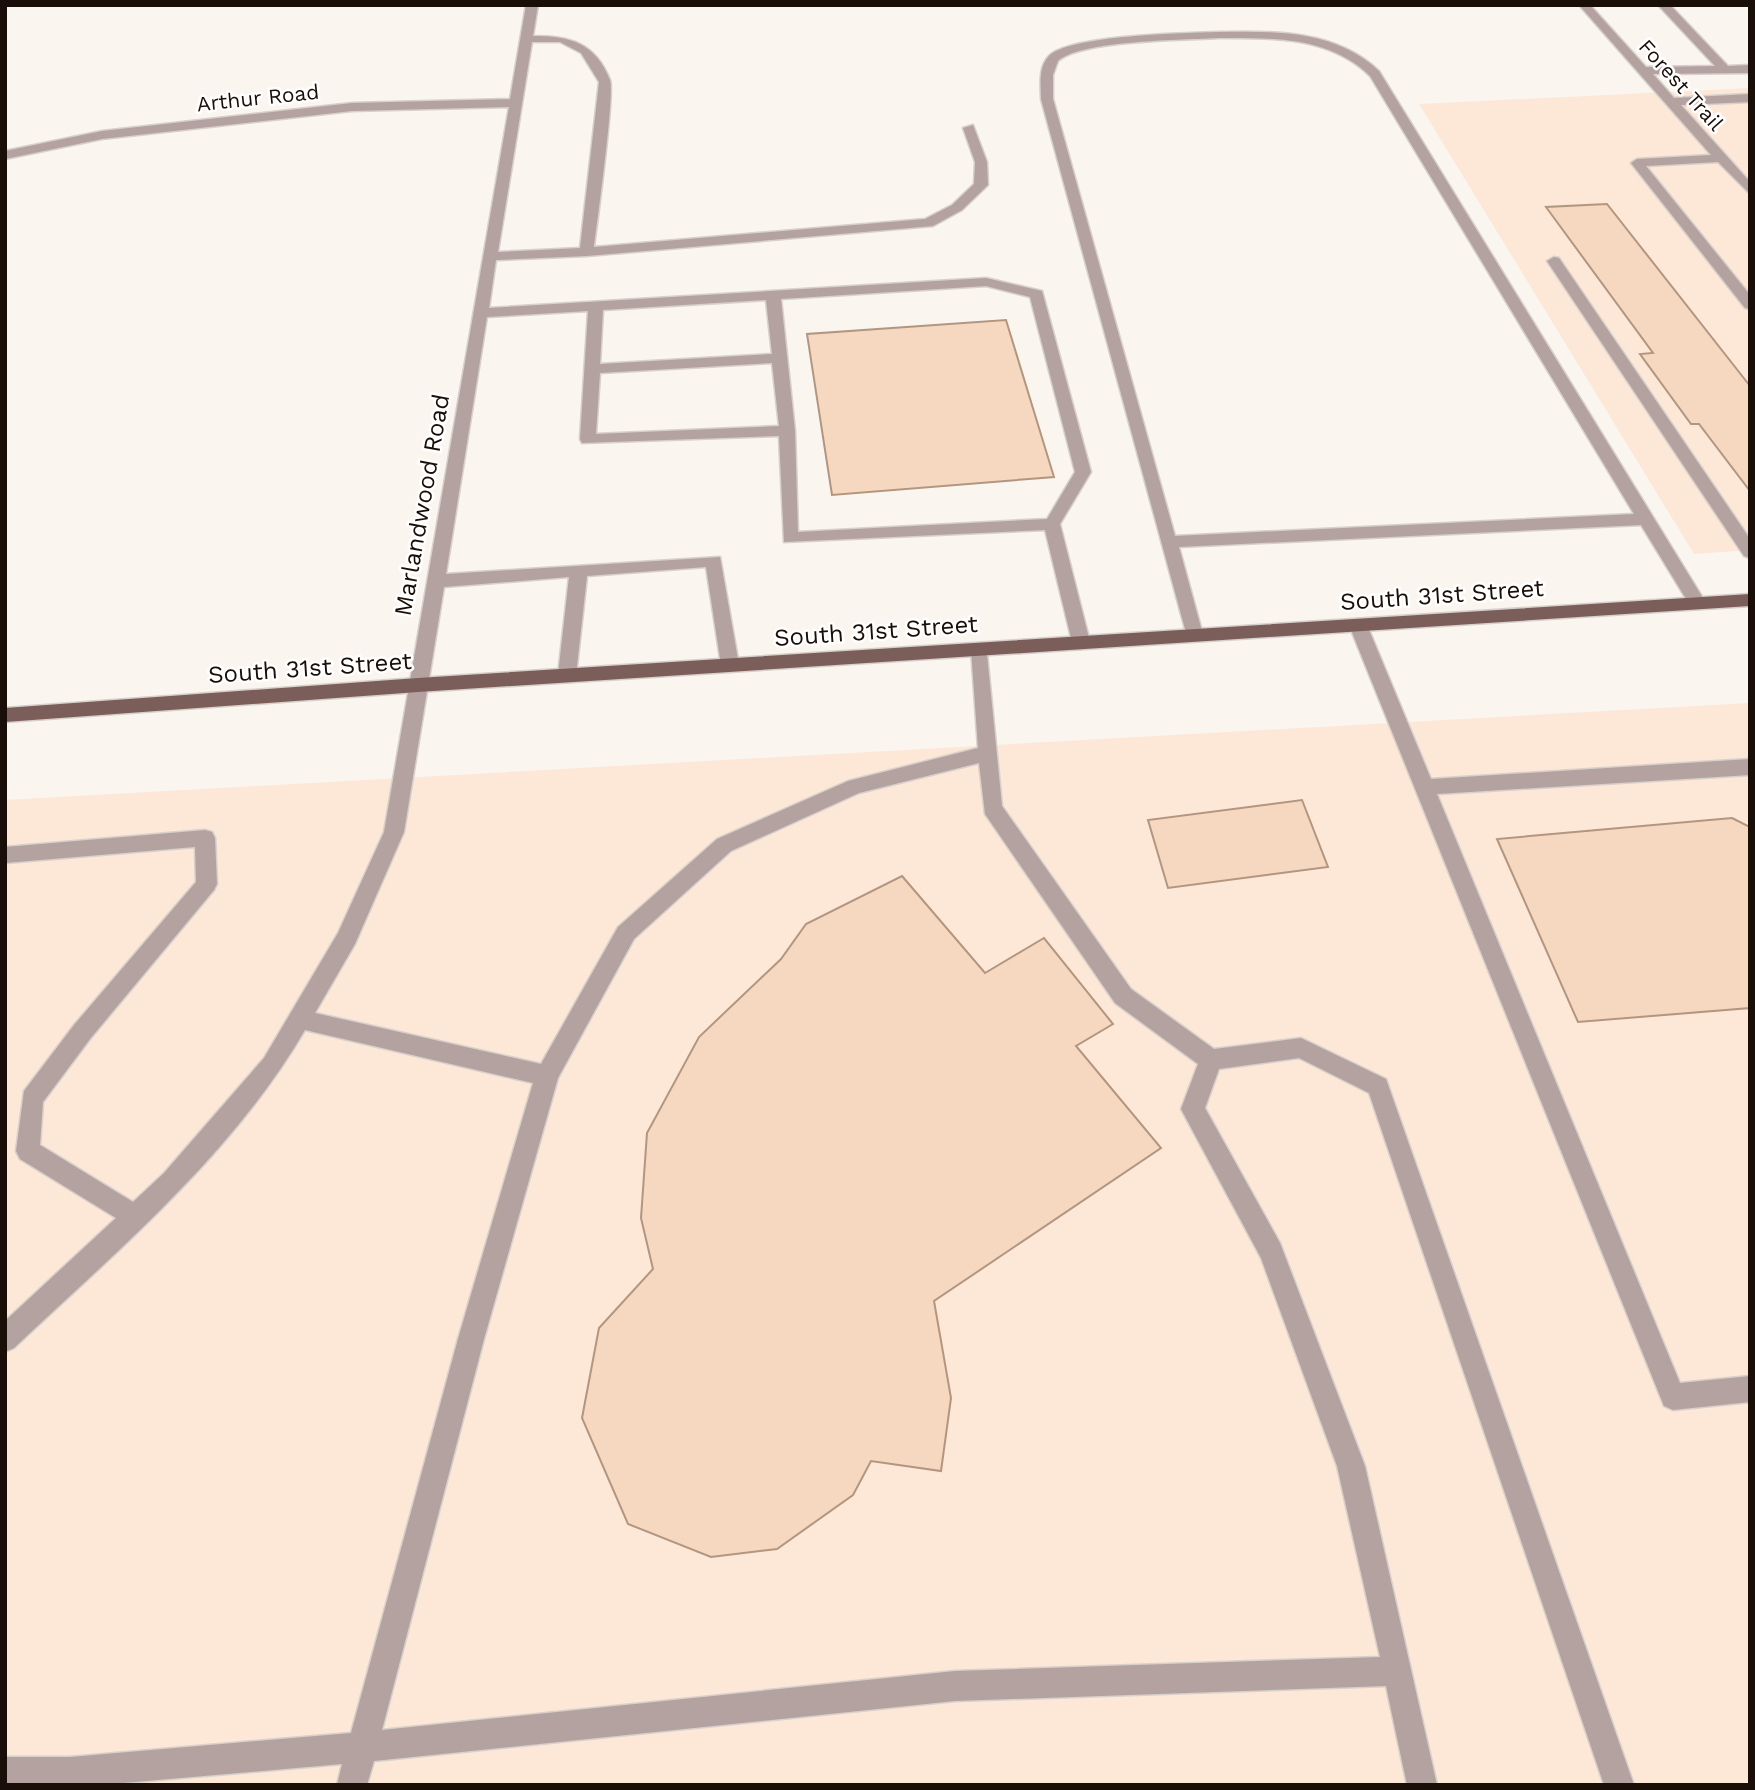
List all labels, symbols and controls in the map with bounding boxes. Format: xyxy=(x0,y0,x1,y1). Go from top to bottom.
street label: Forest Trail xyxy=(1634,34,1729,136)
street label: Arthur Road xyxy=(195,79,320,116)
street label: Marlandwood Road xyxy=(389,392,455,618)
street label: South 31st Street xyxy=(1339,574,1545,616)
street label: South 31st Street xyxy=(773,610,979,652)
street label: South 31st Street xyxy=(207,647,413,689)

